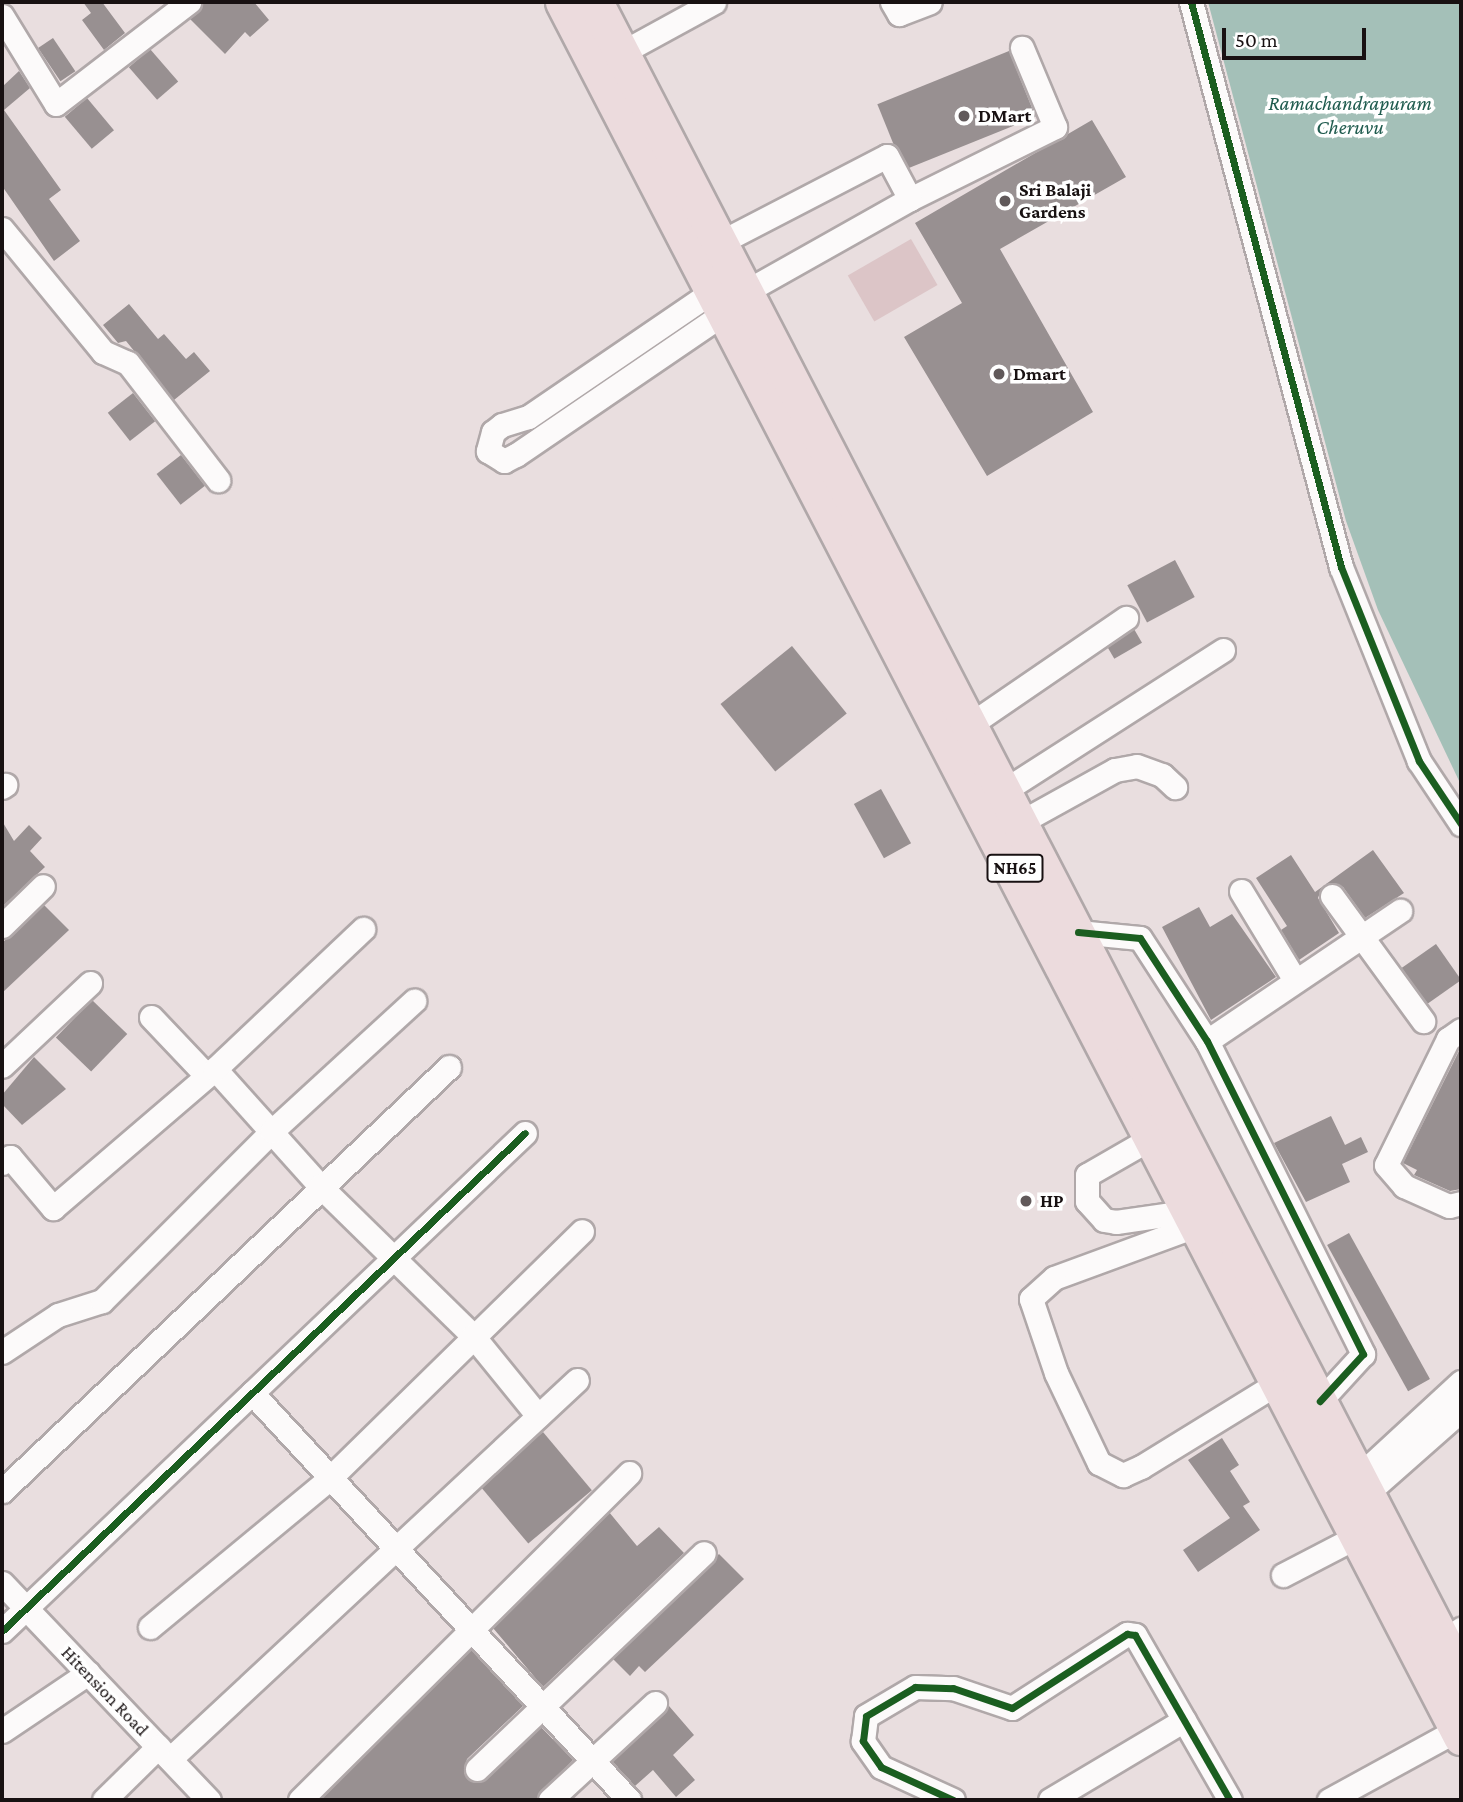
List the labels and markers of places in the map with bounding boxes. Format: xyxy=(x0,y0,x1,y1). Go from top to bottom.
place label: DMart xyxy=(978,105,1031,127)
marker: DMart xyxy=(956,108,972,124)
place label: Sri Balaji Gardens xyxy=(1019,179,1091,223)
marker: Sri Balaji Gardens xyxy=(997,193,1013,209)
place label: Dmart xyxy=(1013,363,1066,385)
marker: Dmart xyxy=(991,366,1007,382)
place label: HP xyxy=(1040,1190,1064,1212)
marker: HP xyxy=(1018,1193,1034,1209)

